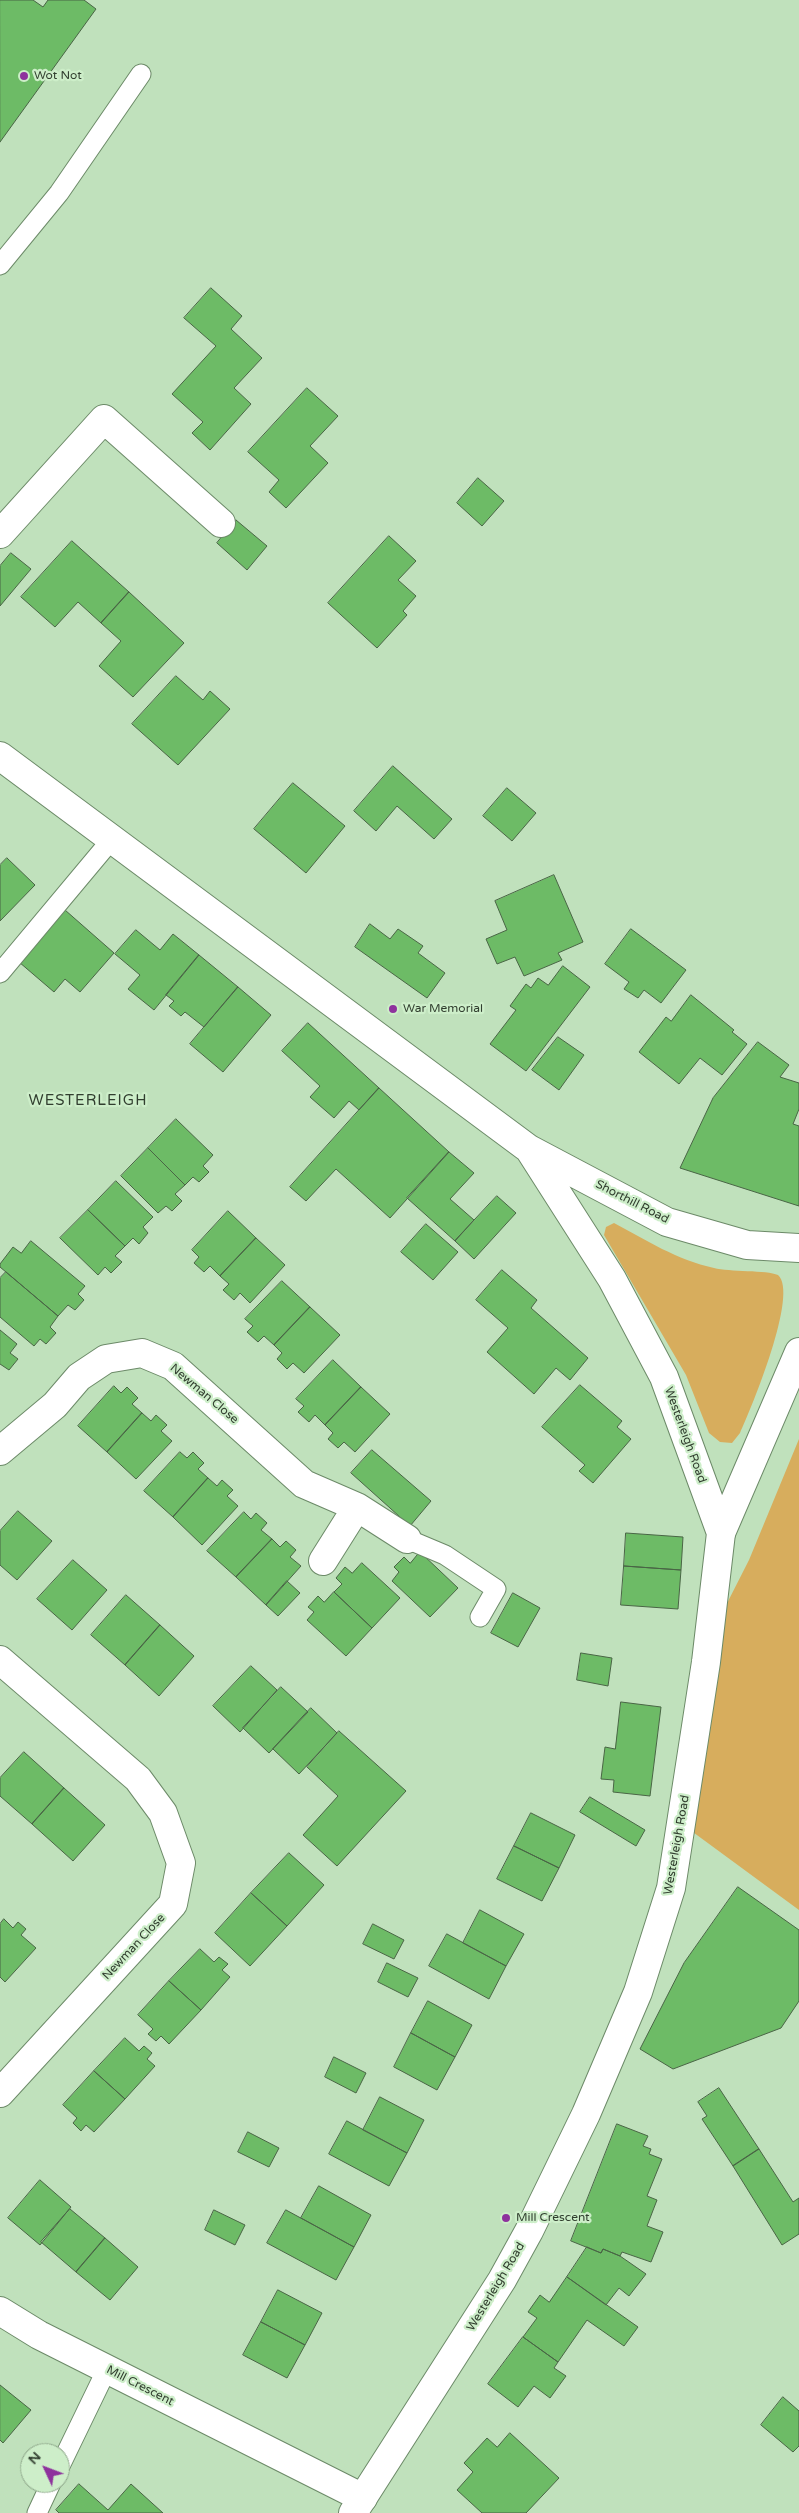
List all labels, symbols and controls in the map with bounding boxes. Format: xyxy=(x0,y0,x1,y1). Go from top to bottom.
place label: Wot Not xyxy=(34,69,82,83)
marker: Wot Not xyxy=(18,70,30,82)
place label: War Memorial xyxy=(403,1002,483,1016)
marker: War Memorial xyxy=(387,1003,399,1015)
district label: WESTERLEIGH xyxy=(27,1092,149,1110)
street label: Shorthill Road xyxy=(593,1177,671,1227)
street label: Newman Close xyxy=(167,1361,241,1427)
street label: Westerleigh Road xyxy=(661,1385,709,1485)
street label: Westerleigh Road xyxy=(661,1794,693,1896)
street label: Newman Close xyxy=(100,1911,168,1983)
place label: Mill Crescent xyxy=(516,2211,590,2225)
marker: Mill Crescent xyxy=(500,2212,512,2224)
street label: Westerleigh Road xyxy=(464,2240,528,2334)
street label: Mill Crescent xyxy=(104,2363,176,2409)
north arrow xyxy=(20,2443,70,2493)
text: N xyxy=(24,2448,44,2468)

